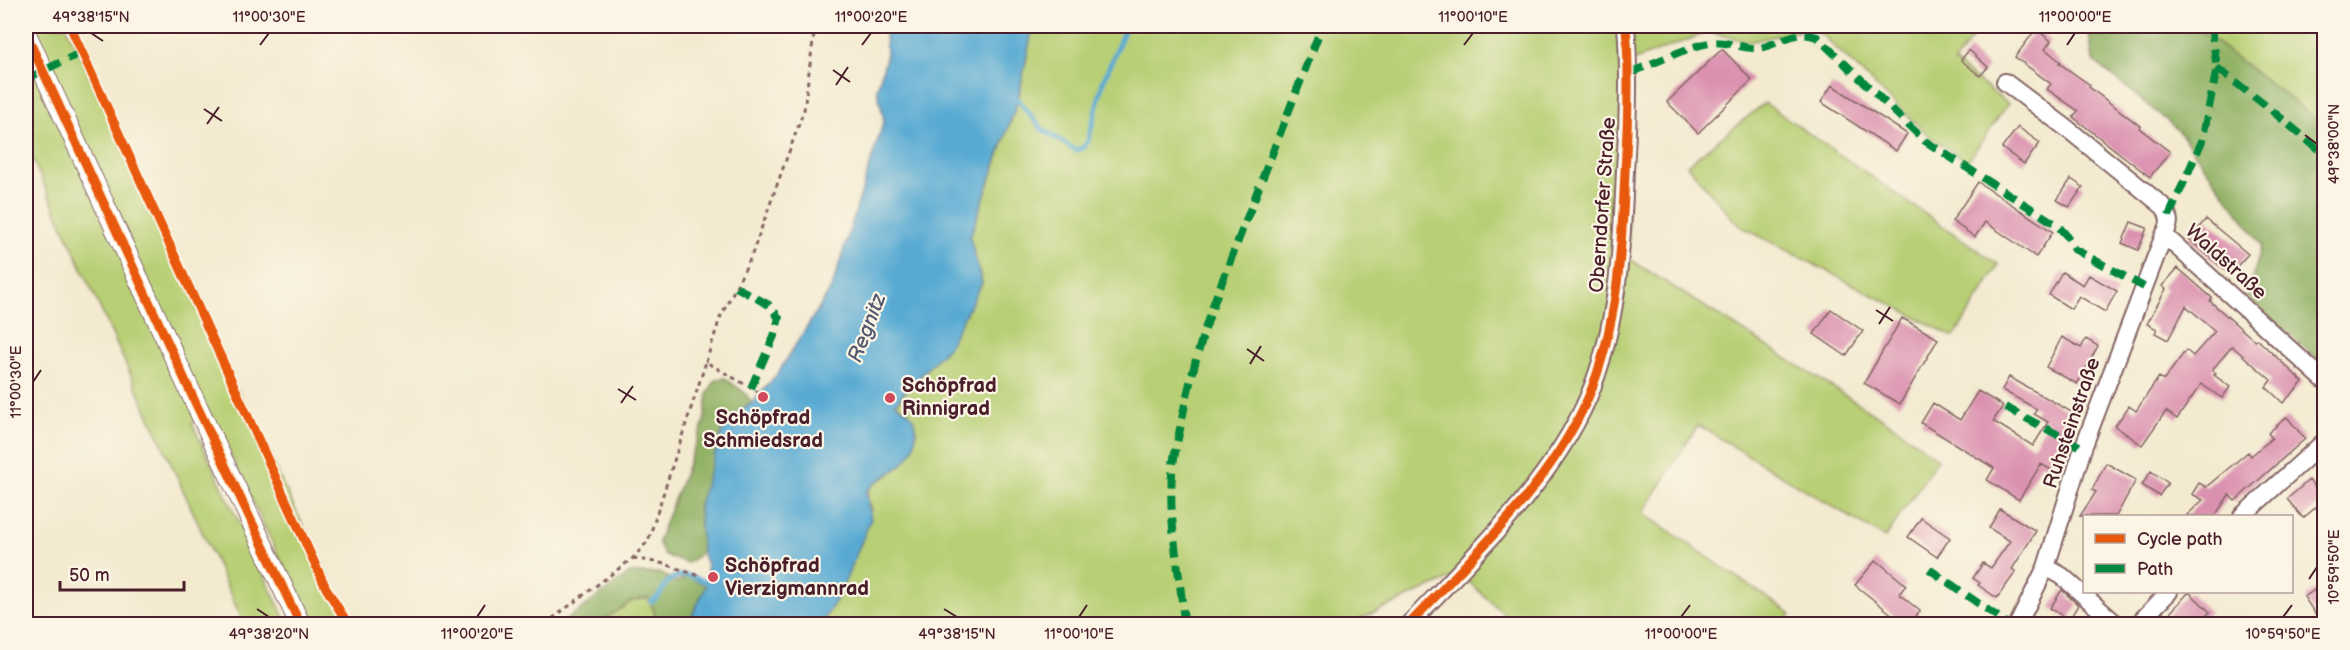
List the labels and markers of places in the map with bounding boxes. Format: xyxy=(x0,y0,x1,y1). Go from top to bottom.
place label: Schöpfrad Rinnigrad xyxy=(902,374,997,421)
marker: Schöpfrad Schmiedsrad xyxy=(756,390,770,404)
marker: Schöpfrad Rinnigrad xyxy=(883,391,897,405)
place label: Schöpfrad Schmiedsrad xyxy=(703,406,823,453)
place label: Schöpfrad Vierzigmannrad xyxy=(725,554,869,601)
marker: Schöpfrad Vierzigmannrad xyxy=(706,570,720,584)

